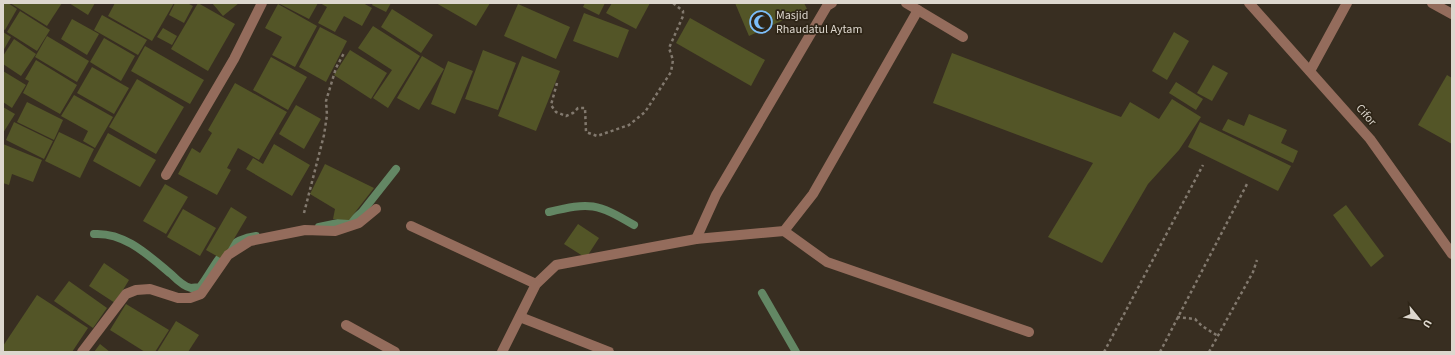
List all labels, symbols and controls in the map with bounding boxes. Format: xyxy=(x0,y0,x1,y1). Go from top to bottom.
place label: Masjid Rhaudatul Aytam xyxy=(776,7,862,38)
mosque icon: Masjid Rhaudatul Aytam xyxy=(748,9,774,35)
street label: Cifor xyxy=(1352,100,1381,130)
north arrow xyxy=(1399,299,1439,339)
text: U xyxy=(1419,317,1436,331)

